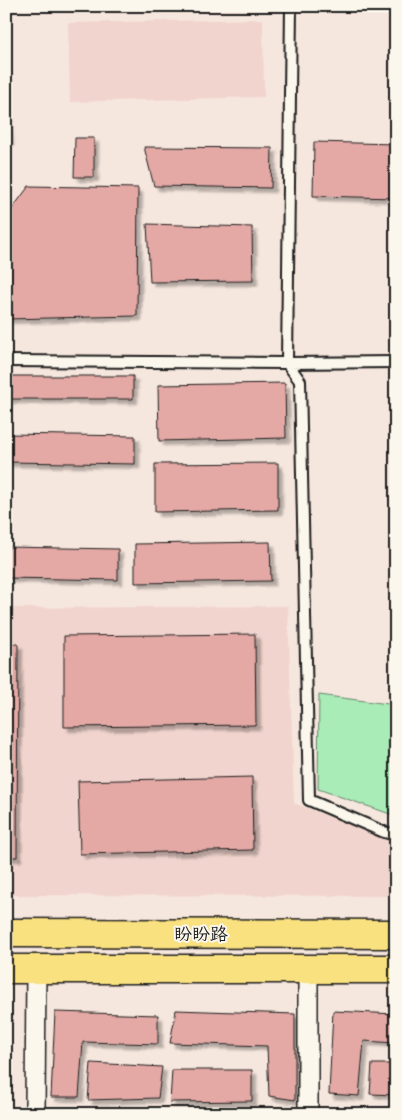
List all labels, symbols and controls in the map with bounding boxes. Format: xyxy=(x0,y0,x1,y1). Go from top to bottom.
street label: 盼盼路 xyxy=(174,918,228,950)

